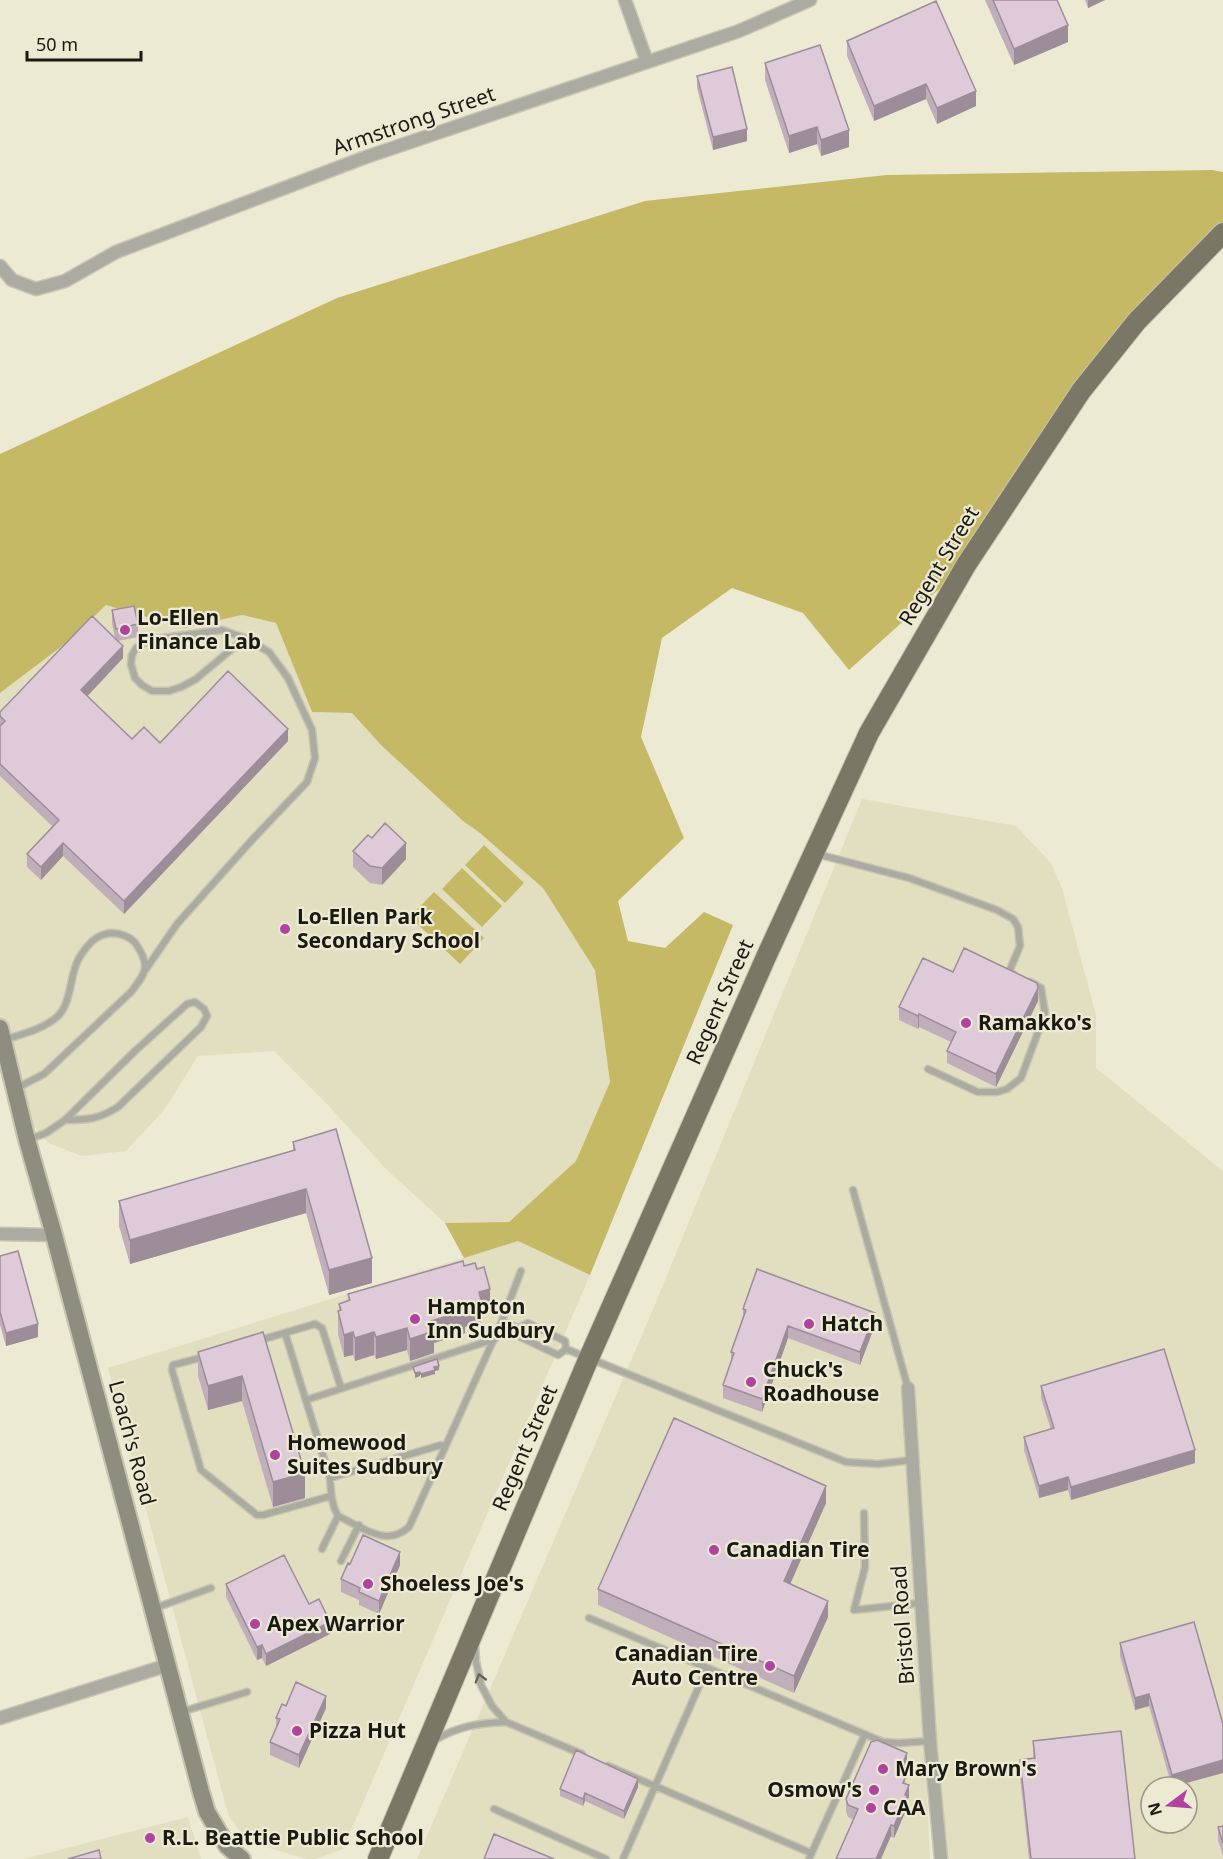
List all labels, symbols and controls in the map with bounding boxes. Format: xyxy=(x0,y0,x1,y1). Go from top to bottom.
scale bar xyxy=(27,24,141,62)
text: 50 m xyxy=(36,32,78,56)
street label: Armstrong Street xyxy=(329,79,499,161)
street label: Regent Street xyxy=(892,500,985,630)
place label: Lo-Ellen Finance Lab xyxy=(137,603,261,655)
marker: Lo-Ellen Finance Lab xyxy=(118,623,132,637)
place label: Lo-Ellen Park Secondary School xyxy=(297,902,480,954)
marker: Lo-Ellen Park Secondary School xyxy=(278,922,292,936)
street label: Regent Street xyxy=(679,934,759,1069)
place label: Ramakko's xyxy=(978,1008,1092,1036)
marker: Ramakko's xyxy=(959,1016,973,1030)
place label: Hampton Inn Sudbury xyxy=(427,1292,555,1344)
place label: Hatch xyxy=(821,1309,883,1337)
marker: Hampton Inn Sudbury xyxy=(408,1312,422,1326)
marker: Hatch xyxy=(802,1317,816,1331)
place label: Chuck's Roadhouse xyxy=(763,1355,879,1407)
marker: Chuck's Roadhouse xyxy=(744,1375,758,1389)
street label: Loach's Road xyxy=(103,1377,163,1508)
street label: Regent Street xyxy=(485,1380,563,1515)
place label: Homewood Suites Sudbury xyxy=(287,1428,443,1480)
marker: Homewood Suites Sudbury xyxy=(268,1448,282,1462)
place label: Canadian Tire xyxy=(726,1535,869,1563)
marker: Canadian Tire xyxy=(707,1543,721,1557)
street label: Bristol Road xyxy=(884,1565,920,1686)
place label: Shoeless Joe's xyxy=(380,1569,524,1597)
marker: Shoeless Joe's xyxy=(361,1577,375,1591)
place label: Apex Warrior xyxy=(267,1609,405,1637)
marker: Apex Warrior xyxy=(248,1617,262,1631)
place label: Canadian Tire Auto Centre xyxy=(615,1639,758,1691)
marker: Canadian Tire Auto Centre xyxy=(763,1659,777,1673)
one-way arrow xyxy=(475,1674,487,1684)
place label: Pizza Hut xyxy=(309,1716,406,1744)
marker: Pizza Hut xyxy=(290,1724,304,1738)
place label: Mary Brown's xyxy=(895,1754,1037,1782)
marker: Mary Brown's xyxy=(876,1762,890,1776)
place label: Osmow's xyxy=(767,1775,862,1803)
north arrow xyxy=(1139,1775,1199,1835)
marker: Osmow's xyxy=(867,1783,881,1797)
place label: CAA xyxy=(883,1793,926,1821)
text: N xyxy=(1142,1800,1167,1818)
marker: CAA xyxy=(864,1801,878,1815)
place label: R.L. Beattie Public School xyxy=(162,1823,424,1851)
marker: R.L. Beattie Public School xyxy=(143,1831,157,1845)

